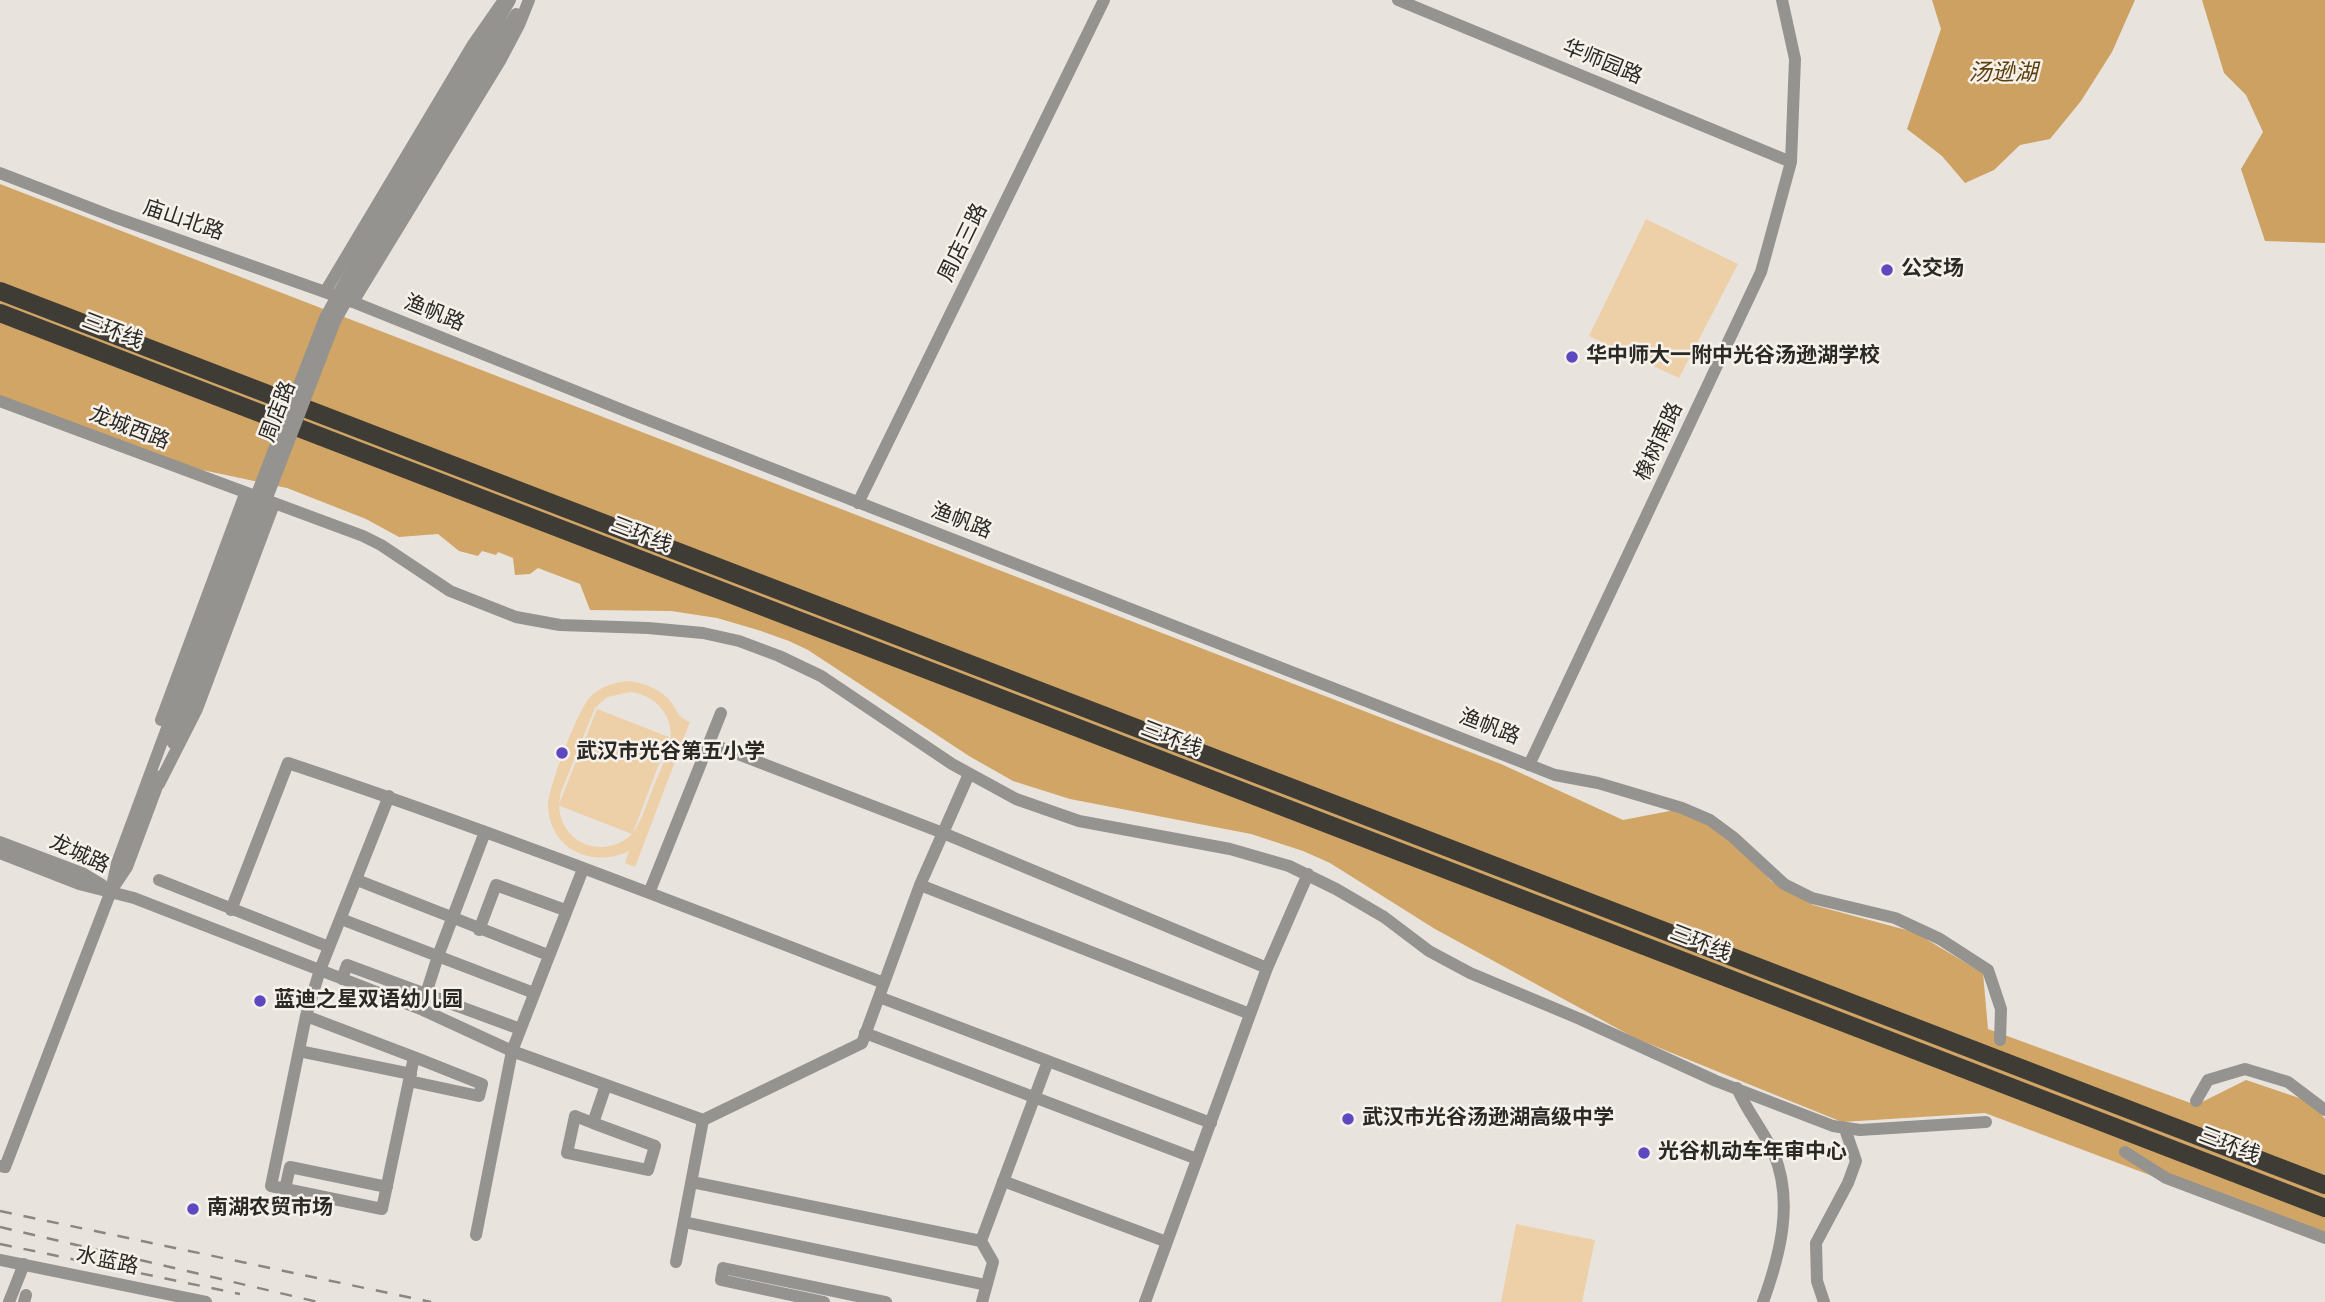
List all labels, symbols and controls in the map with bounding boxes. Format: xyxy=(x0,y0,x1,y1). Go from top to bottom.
street label: 华师园路 xyxy=(1558,36,1646,90)
water label: 汤逊湖 xyxy=(1969,60,2037,88)
street label: 庙山北路 xyxy=(139,195,227,247)
street label: 周店三路 xyxy=(934,200,994,286)
place label: 公交场 xyxy=(1901,257,1964,283)
marker: 公交场 xyxy=(1879,262,1895,278)
street label: 渔帆路 xyxy=(400,291,468,337)
street label: 三环线 xyxy=(78,309,146,355)
place label: 华中师大一附中光谷汤逊湖学校 xyxy=(1586,344,1880,370)
marker: 华中师大一附中光谷汤逊湖学校 xyxy=(1564,349,1580,365)
street label: 周店路 xyxy=(256,378,302,446)
street label: 橡树南路 xyxy=(1631,399,1689,485)
street label: 龙城西路 xyxy=(85,402,173,456)
street label: 渔帆路 xyxy=(927,499,995,545)
street label: 三环线 xyxy=(607,513,675,559)
street label: 渔帆路 xyxy=(1455,705,1523,751)
street label: 三环线 xyxy=(1137,717,1205,763)
place label: 武汉市光谷第五小学 xyxy=(576,740,765,766)
marker: 武汉市光谷第五小学 xyxy=(554,745,570,761)
street label: 龙城路 xyxy=(45,830,113,880)
street label: 三环线 xyxy=(1666,921,1734,967)
place label: 蓝迪之星双语幼儿园 xyxy=(274,988,463,1014)
marker: 蓝迪之星双语幼儿园 xyxy=(252,993,268,1009)
place label: 武汉市光谷汤逊湖高级中学 xyxy=(1362,1106,1614,1132)
marker: 武汉市光谷汤逊湖高级中学 xyxy=(1340,1111,1356,1127)
street label: 三环线 xyxy=(2195,1123,2263,1169)
place label: 光谷机动车年审中心 xyxy=(1658,1140,1847,1166)
marker: 光谷机动车年审中心 xyxy=(1636,1145,1652,1161)
place label: 南湖农贸市场 xyxy=(207,1196,333,1222)
marker: 南湖农贸市场 xyxy=(185,1201,201,1217)
street label: 水蓝路 xyxy=(74,1243,140,1281)

